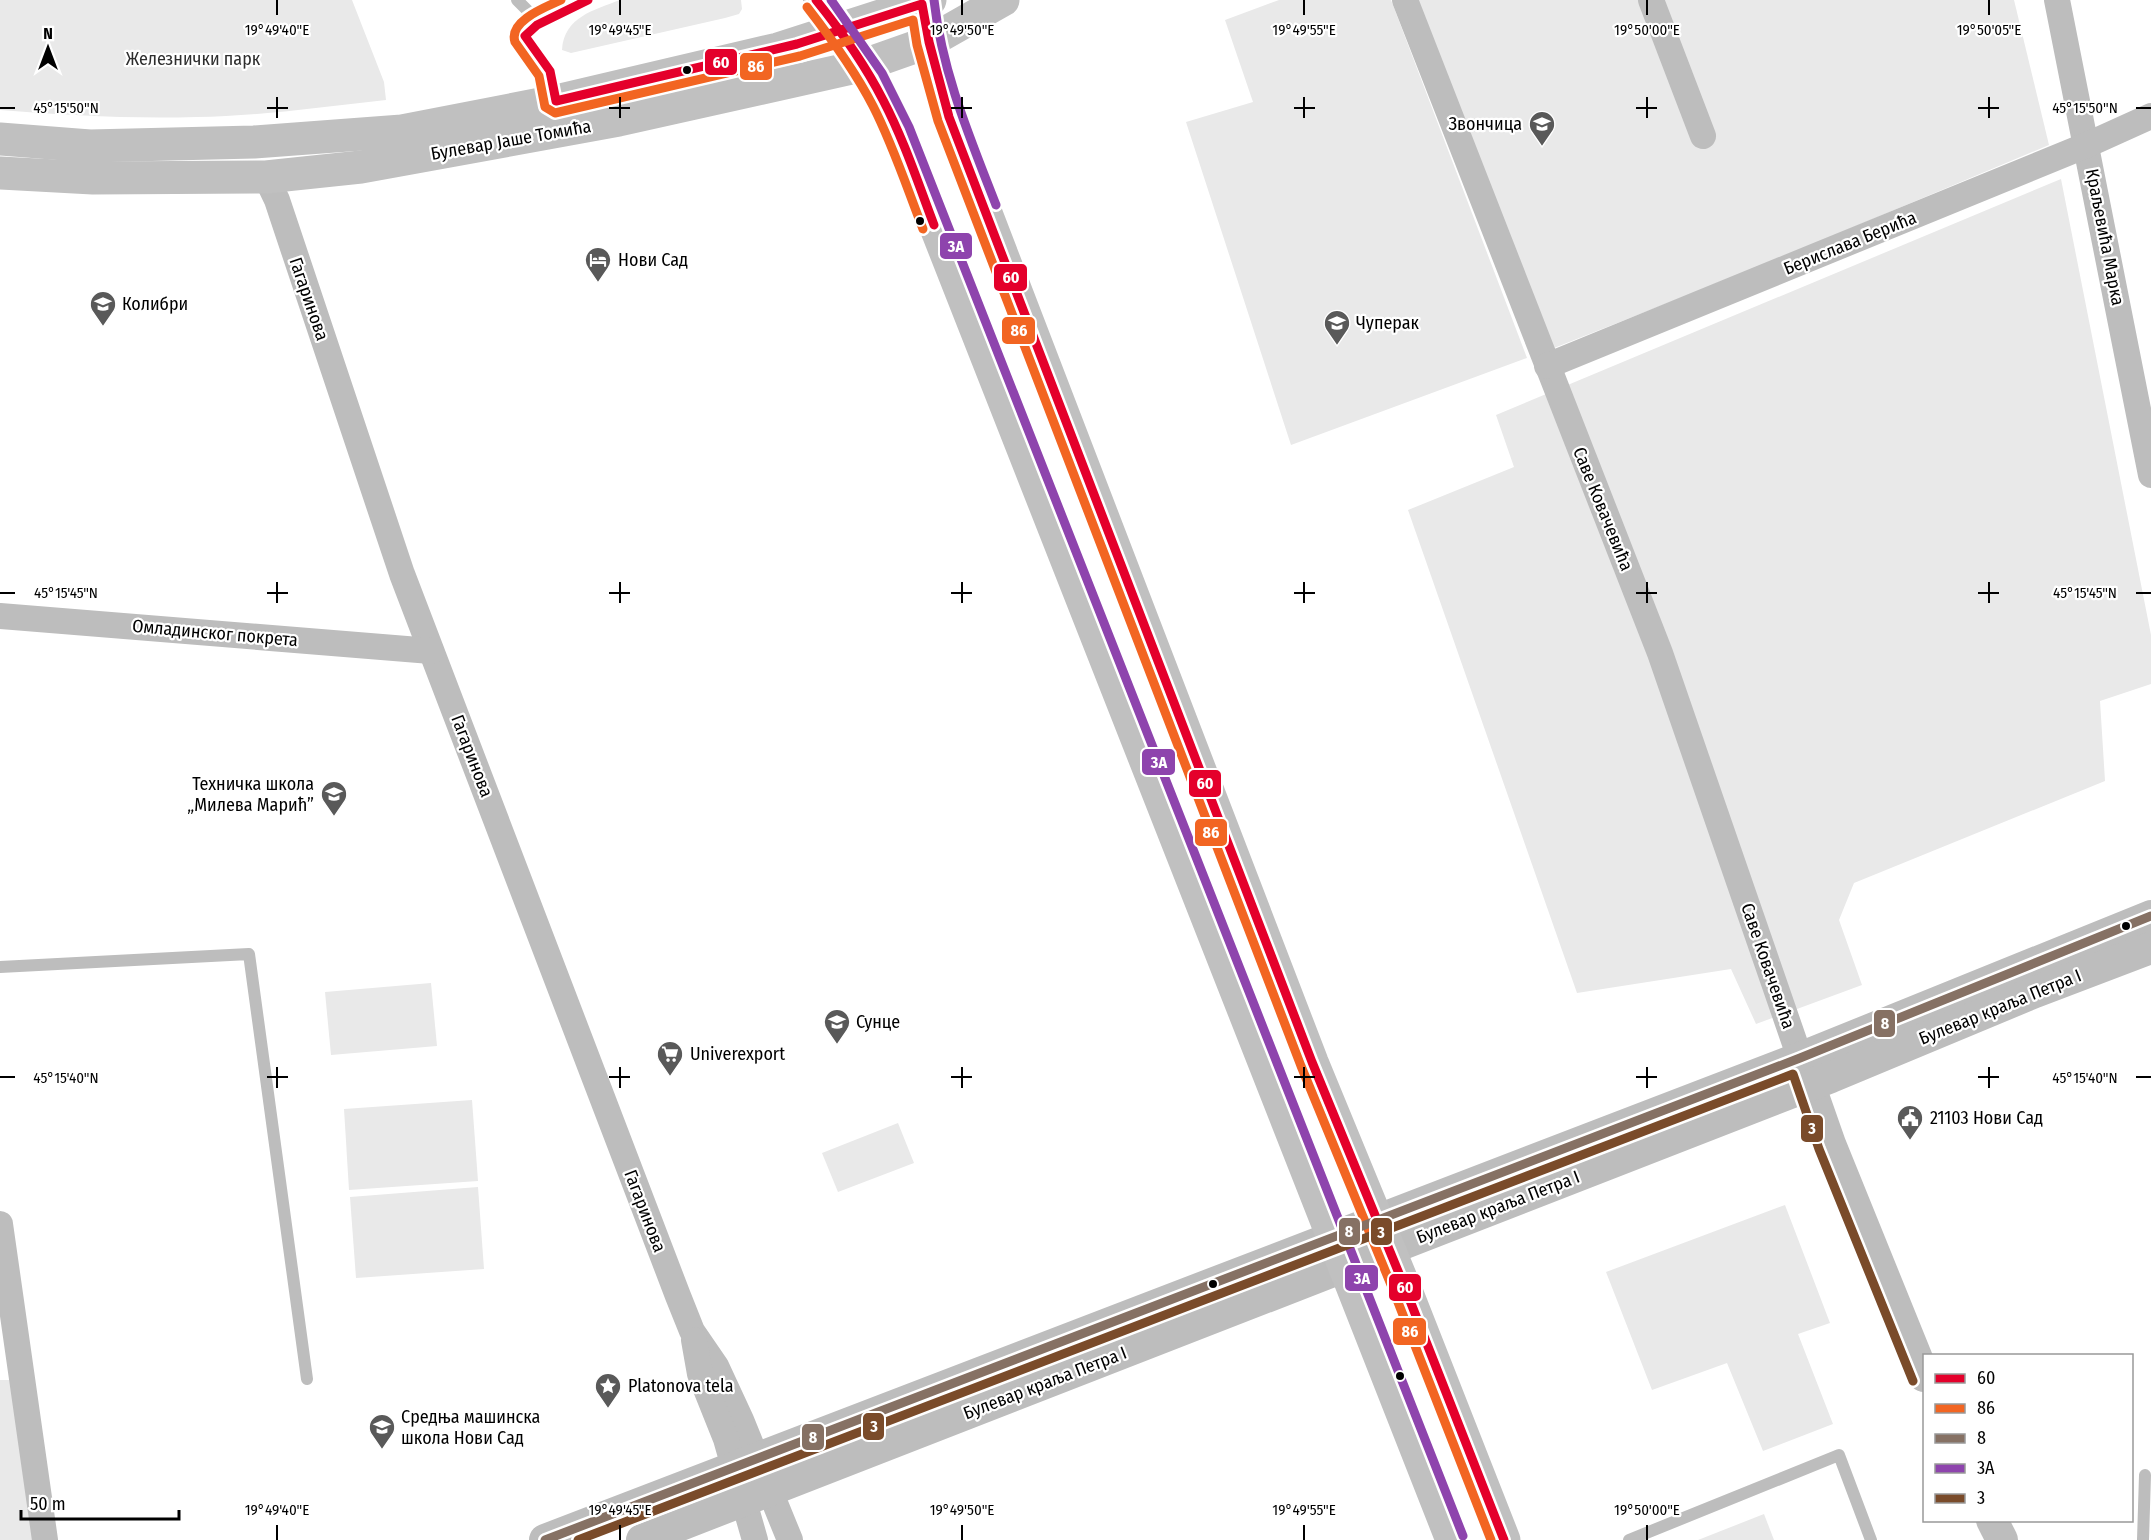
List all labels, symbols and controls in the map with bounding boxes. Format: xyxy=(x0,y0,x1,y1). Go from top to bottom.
north arrow xyxy=(18,18,78,78)
text: 19°49'40"E xyxy=(245,21,309,39)
text: 19°49'45"E xyxy=(588,21,652,39)
text: 19°49'50"E xyxy=(930,21,994,39)
text: 19°49'55"E xyxy=(1272,21,1336,39)
text: 19°50'00"E xyxy=(1614,21,1680,39)
text: 19°50'05"E xyxy=(1957,21,2021,39)
text: N xyxy=(43,24,53,43)
park label: Железнички парк xyxy=(126,48,261,70)
line badge: 60 xyxy=(704,48,738,76)
line badge: 86 xyxy=(739,52,773,81)
text: 60 xyxy=(712,53,730,72)
text: 86 xyxy=(748,57,764,76)
unlabelled marker xyxy=(681,64,693,76)
text: 45°15'50"N xyxy=(33,99,99,117)
text: 45°15'50"N xyxy=(2052,99,2118,117)
school or university icon: Звончица xyxy=(1527,109,1557,147)
place label: Звончица xyxy=(1449,113,1522,135)
street label: Булевар Јаше Томића xyxy=(429,115,593,165)
street label: Краљевића Марка xyxy=(2081,167,2129,308)
street label: Берислава Берића xyxy=(1780,206,1920,280)
unlabelled marker xyxy=(914,215,926,227)
line badge: 3A xyxy=(939,232,973,260)
text: 3A xyxy=(947,237,964,256)
hotel icon: Нови Сад xyxy=(583,245,613,283)
place label: Нови Сад xyxy=(618,249,688,271)
street label: Гагаринова xyxy=(285,255,334,344)
line badge: 60 xyxy=(993,263,1028,292)
text: 60 xyxy=(1002,268,1020,287)
school or university icon: Колибри xyxy=(88,289,118,327)
place label: Колибри xyxy=(122,293,188,315)
school or university icon: Чуперак xyxy=(1322,308,1352,346)
place label: Чуперак xyxy=(1356,312,1420,334)
line badge: 86 xyxy=(1001,316,1036,345)
text: 86 xyxy=(1011,321,1027,340)
street label: Саве Ковачевића xyxy=(1568,444,1638,574)
text: 45°15'45"N xyxy=(34,584,98,602)
text: 45°15'45"N xyxy=(2053,584,2117,602)
street label: Омладинског покрета xyxy=(131,615,299,651)
street label: Гагаринова xyxy=(446,712,498,800)
line badge: 3A xyxy=(1141,748,1176,776)
text: 3A xyxy=(1150,753,1167,772)
line badge: 60 xyxy=(1188,769,1222,798)
place label: Техничка школа „Милева Марић” xyxy=(187,773,314,816)
text: 60 xyxy=(1196,774,1214,793)
school or university icon: Техничка школа „Милева Марић” xyxy=(319,779,349,817)
line badge: 86 xyxy=(1194,818,1228,847)
text: 86 xyxy=(1203,823,1219,842)
street label: Саве Ковачевића xyxy=(1736,900,1800,1032)
unlabelled marker xyxy=(2120,920,2132,932)
street label: Булевар краља Петра I xyxy=(1916,964,2084,1050)
school or university icon: Сунце xyxy=(822,1007,852,1045)
line badge: 8 xyxy=(1873,1009,1896,1038)
place label: Сунце xyxy=(856,1011,900,1033)
text: 8 xyxy=(1881,1014,1890,1033)
supermarket icon: Univerexport xyxy=(655,1039,685,1077)
place label: Univerexport xyxy=(690,1043,785,1065)
text: 45°15'40"N xyxy=(33,1069,99,1087)
text: 45°15'40"N xyxy=(2052,1069,2118,1087)
public building icon: 21103 Нови Сад xyxy=(1895,1103,1925,1141)
place label: 21103 Нови Сад xyxy=(1930,1107,2043,1129)
line badge: 3 xyxy=(1800,1114,1824,1143)
text: 3 xyxy=(1807,1119,1816,1138)
street label: Булевар краља Петра I xyxy=(1413,1166,1583,1248)
street label: Гагаринова xyxy=(619,1167,671,1255)
line badge: 8 xyxy=(1338,1217,1361,1246)
line badge: 3 xyxy=(1370,1217,1393,1246)
text: 8 xyxy=(1345,1222,1354,1241)
text: 3 xyxy=(1376,1223,1385,1242)
line badge: 3A xyxy=(1344,1264,1379,1292)
text: 3A xyxy=(1353,1269,1370,1288)
line badge: 60 xyxy=(1388,1273,1422,1302)
unlabelled marker xyxy=(1207,1278,1219,1290)
text: 60 xyxy=(1396,1278,1414,1297)
line badge: 86 xyxy=(1392,1317,1427,1346)
text: 86 xyxy=(1402,1322,1418,1341)
street label: Булевар краља Петра I xyxy=(960,1342,1130,1424)
legend xyxy=(1923,1354,2133,1522)
text: 60 xyxy=(1977,1367,1995,1389)
unlabelled marker xyxy=(1394,1370,1406,1382)
place icon: Platonova tela xyxy=(593,1371,623,1409)
place label: Platonova tela xyxy=(628,1375,734,1397)
text: 86 xyxy=(1977,1397,1995,1419)
place label: Средња машинска школа Нови Сад xyxy=(401,1406,540,1449)
school or university icon: Средња машинска школа Нови Сад xyxy=(367,1412,397,1450)
line badge: 3 xyxy=(862,1412,885,1441)
text: 3 xyxy=(869,1417,878,1436)
line badge: 8 xyxy=(801,1423,825,1451)
text: 8 xyxy=(1977,1427,1986,1449)
text: 8 xyxy=(809,1428,818,1447)
text: 3A xyxy=(1977,1457,1995,1479)
scale bar xyxy=(21,1483,178,1521)
text: 3 xyxy=(1977,1487,1985,1509)
text: 50 m xyxy=(30,1493,66,1515)
text: 19°49'40"E xyxy=(245,1501,309,1519)
text: 19°49'45"E xyxy=(588,1501,652,1519)
text: 19°49'50"E xyxy=(930,1501,994,1519)
text: 19°49'55"E xyxy=(1272,1501,1336,1519)
text: 19°50'00"E xyxy=(1614,1501,1680,1519)

